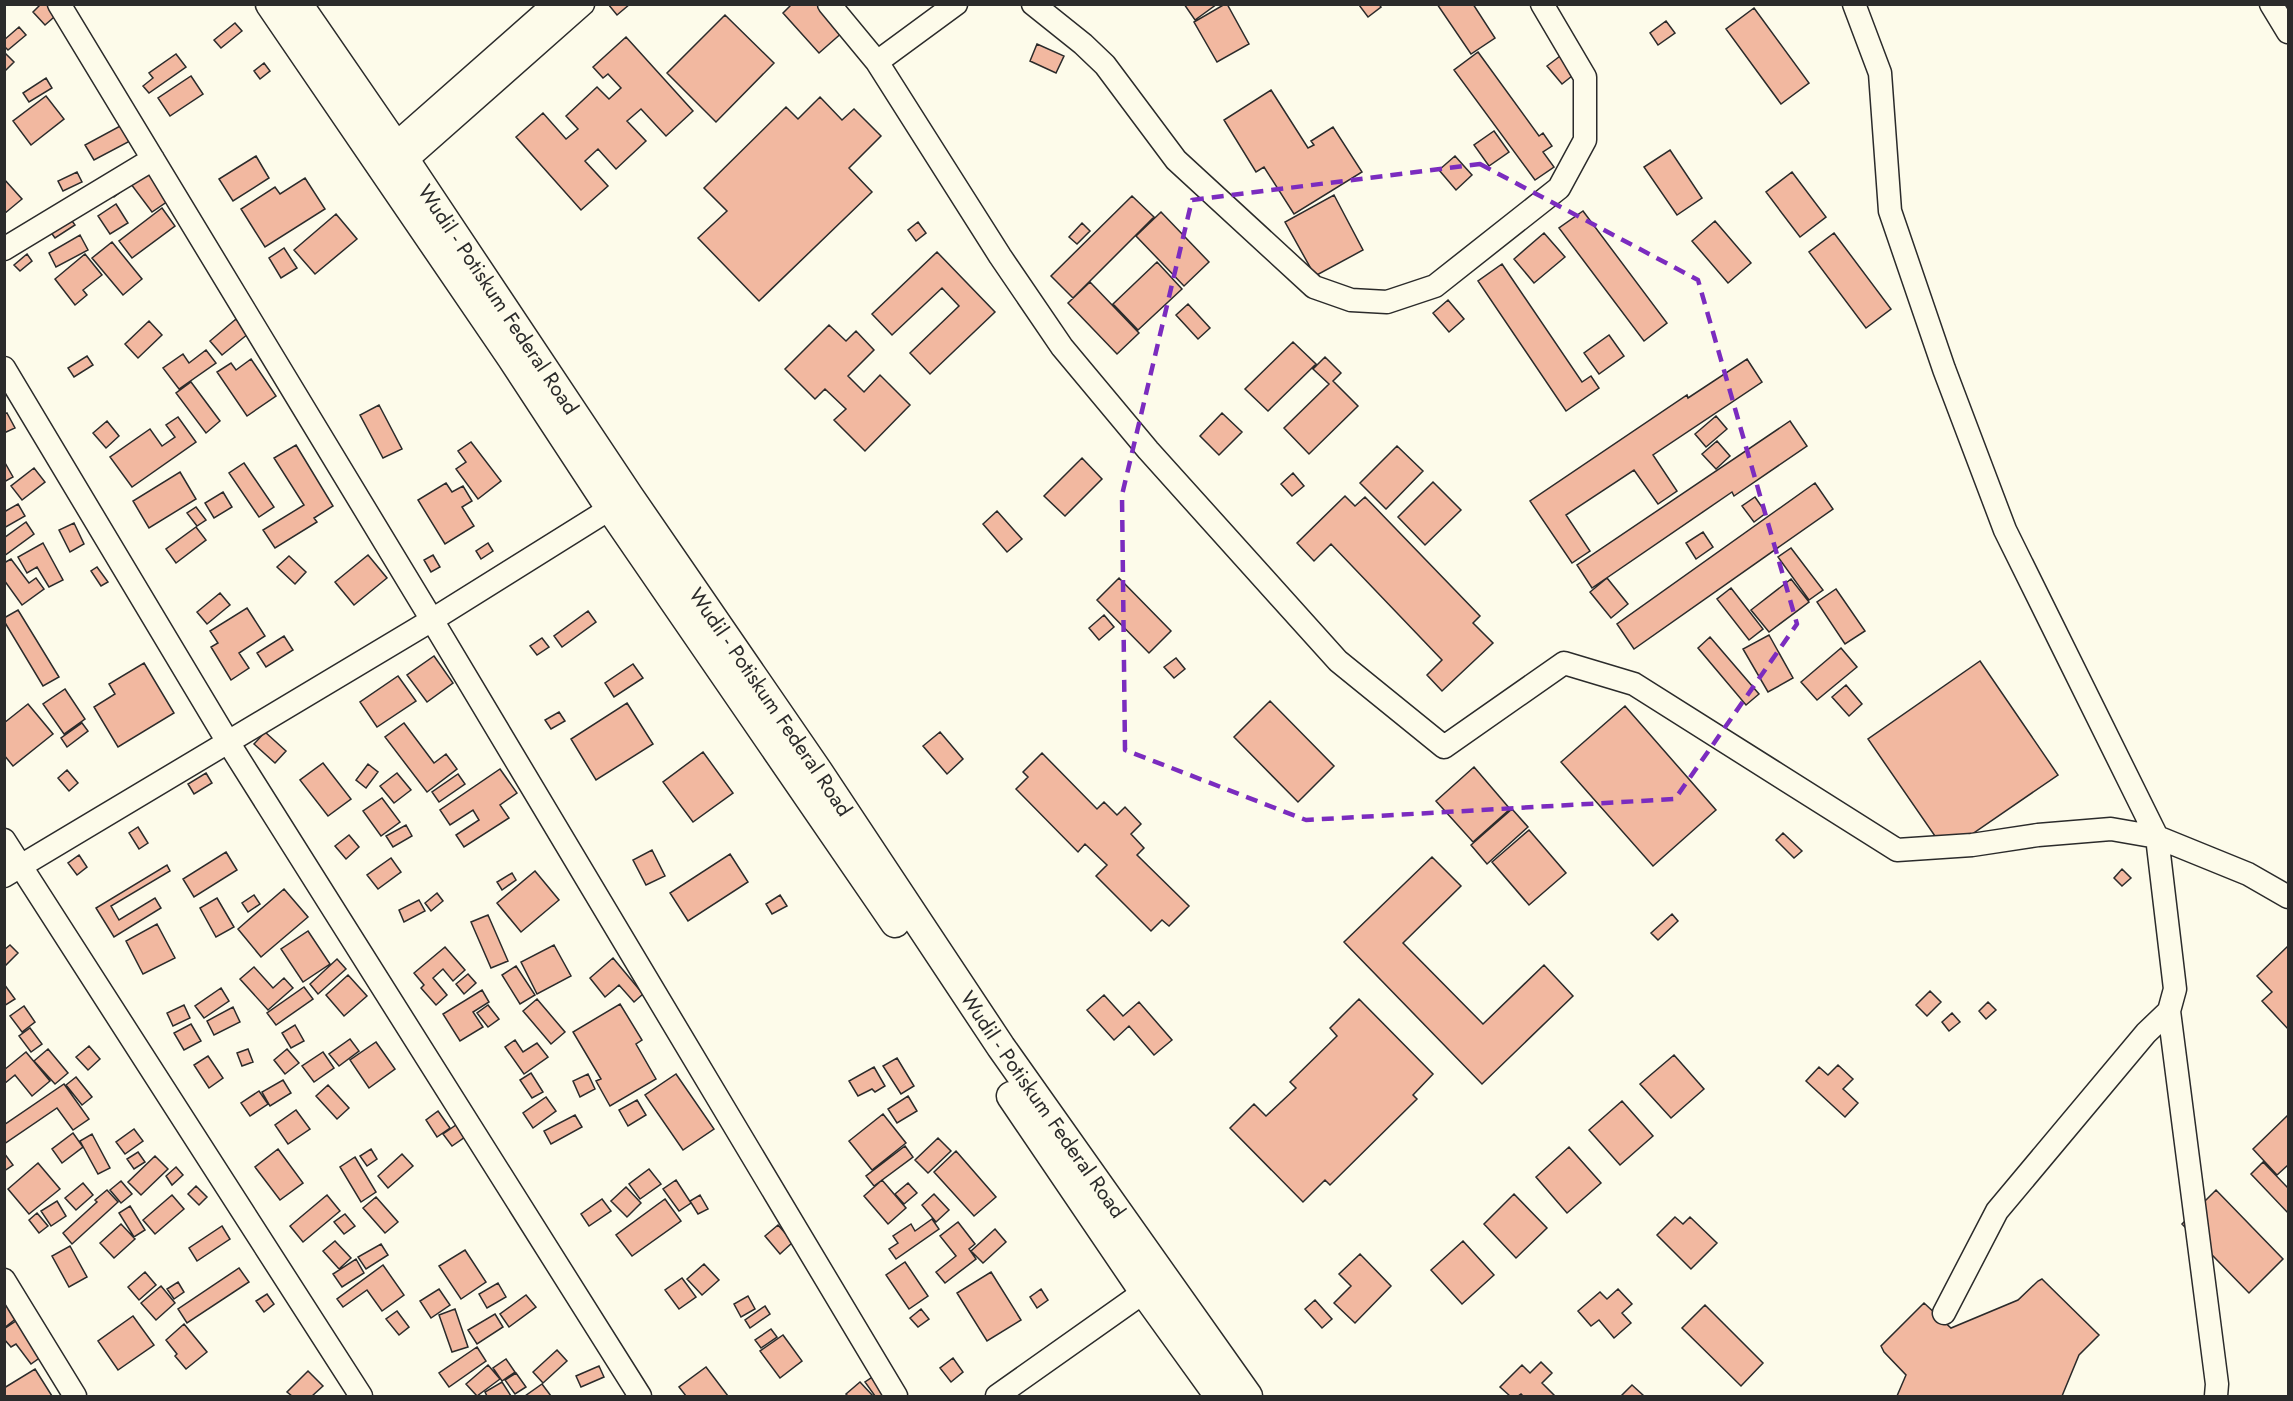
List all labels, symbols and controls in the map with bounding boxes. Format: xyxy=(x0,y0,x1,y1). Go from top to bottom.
street label: Wudil - Potiskum Federal Road xyxy=(410,179,586,421)
street label: Wudil - Potiskum Federal Road xyxy=(681,582,859,823)
street label: Wudil - Potiskum Federal Road xyxy=(953,985,1133,1224)

